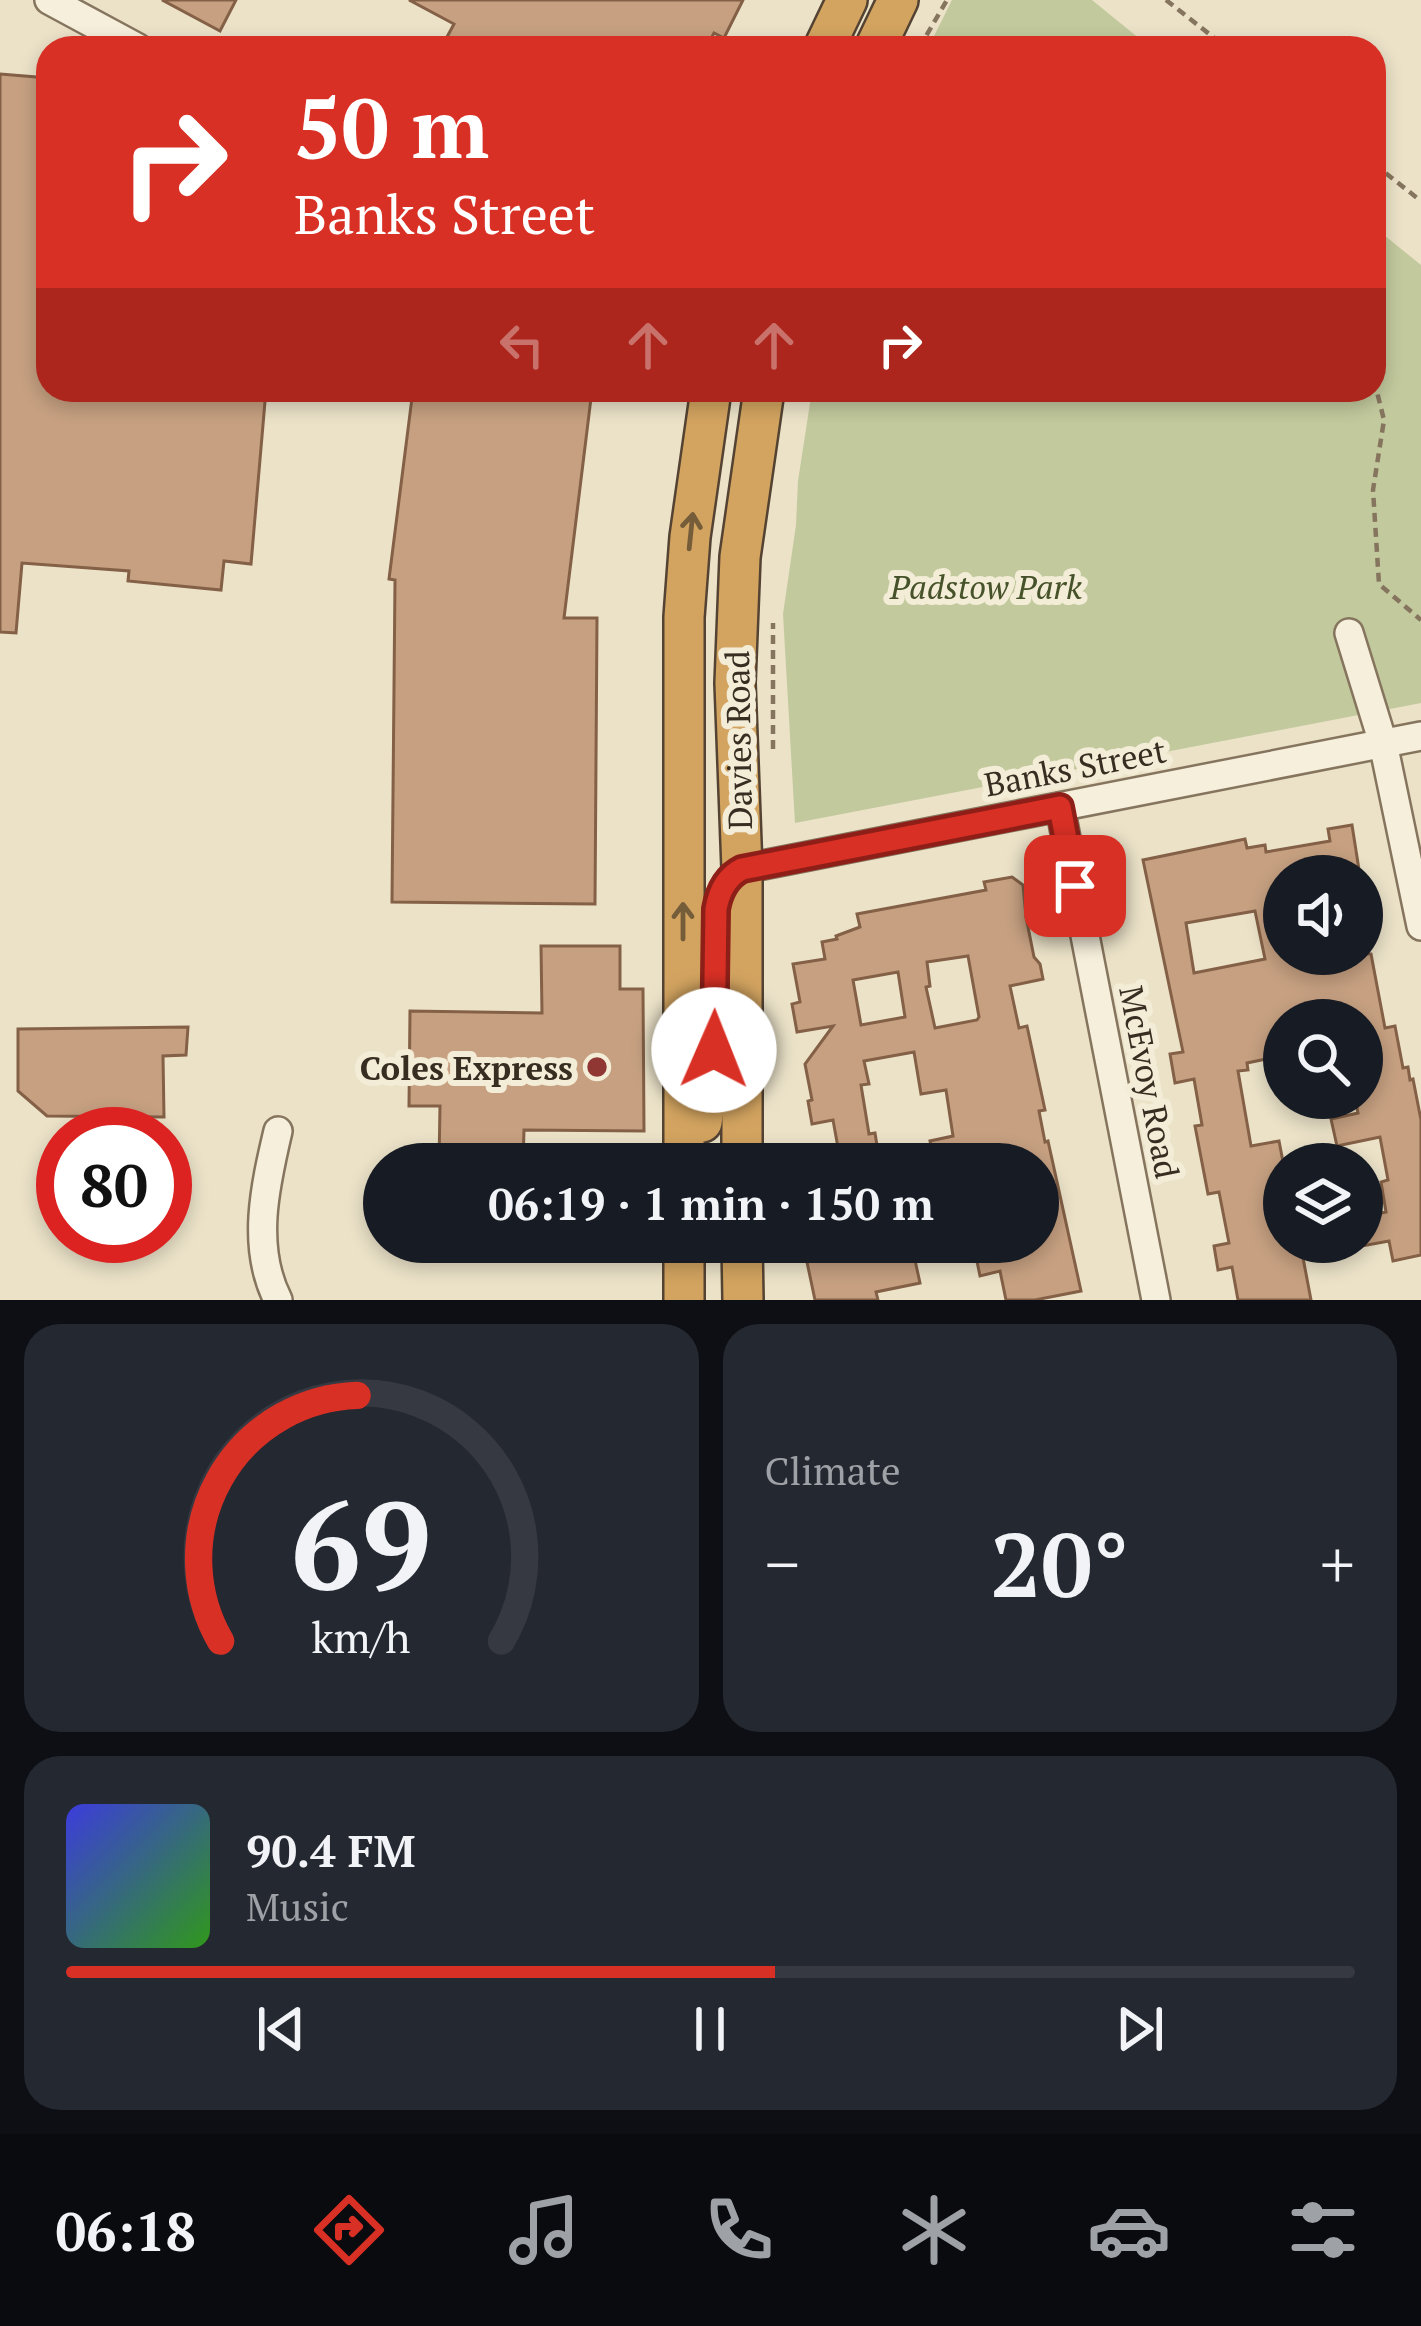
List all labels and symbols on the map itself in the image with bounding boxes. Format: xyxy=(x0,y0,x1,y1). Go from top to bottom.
one-way arrow xyxy=(680,512,703,551)
park label: Padstow Park xyxy=(889,565,1082,608)
street label: Davies Road xyxy=(715,650,761,830)
street label: Banks Street xyxy=(981,728,1169,806)
pin xyxy=(1024,835,1126,937)
one-way arrow xyxy=(672,902,694,941)
street label: McEvoy Road xyxy=(1110,982,1190,1182)
position arrow xyxy=(651,987,777,1113)
place label: Coles Express xyxy=(360,1046,573,1089)
marker: Coles Express xyxy=(584,1054,610,1080)
speed limit sign: 80 xyxy=(36,1107,192,1263)

